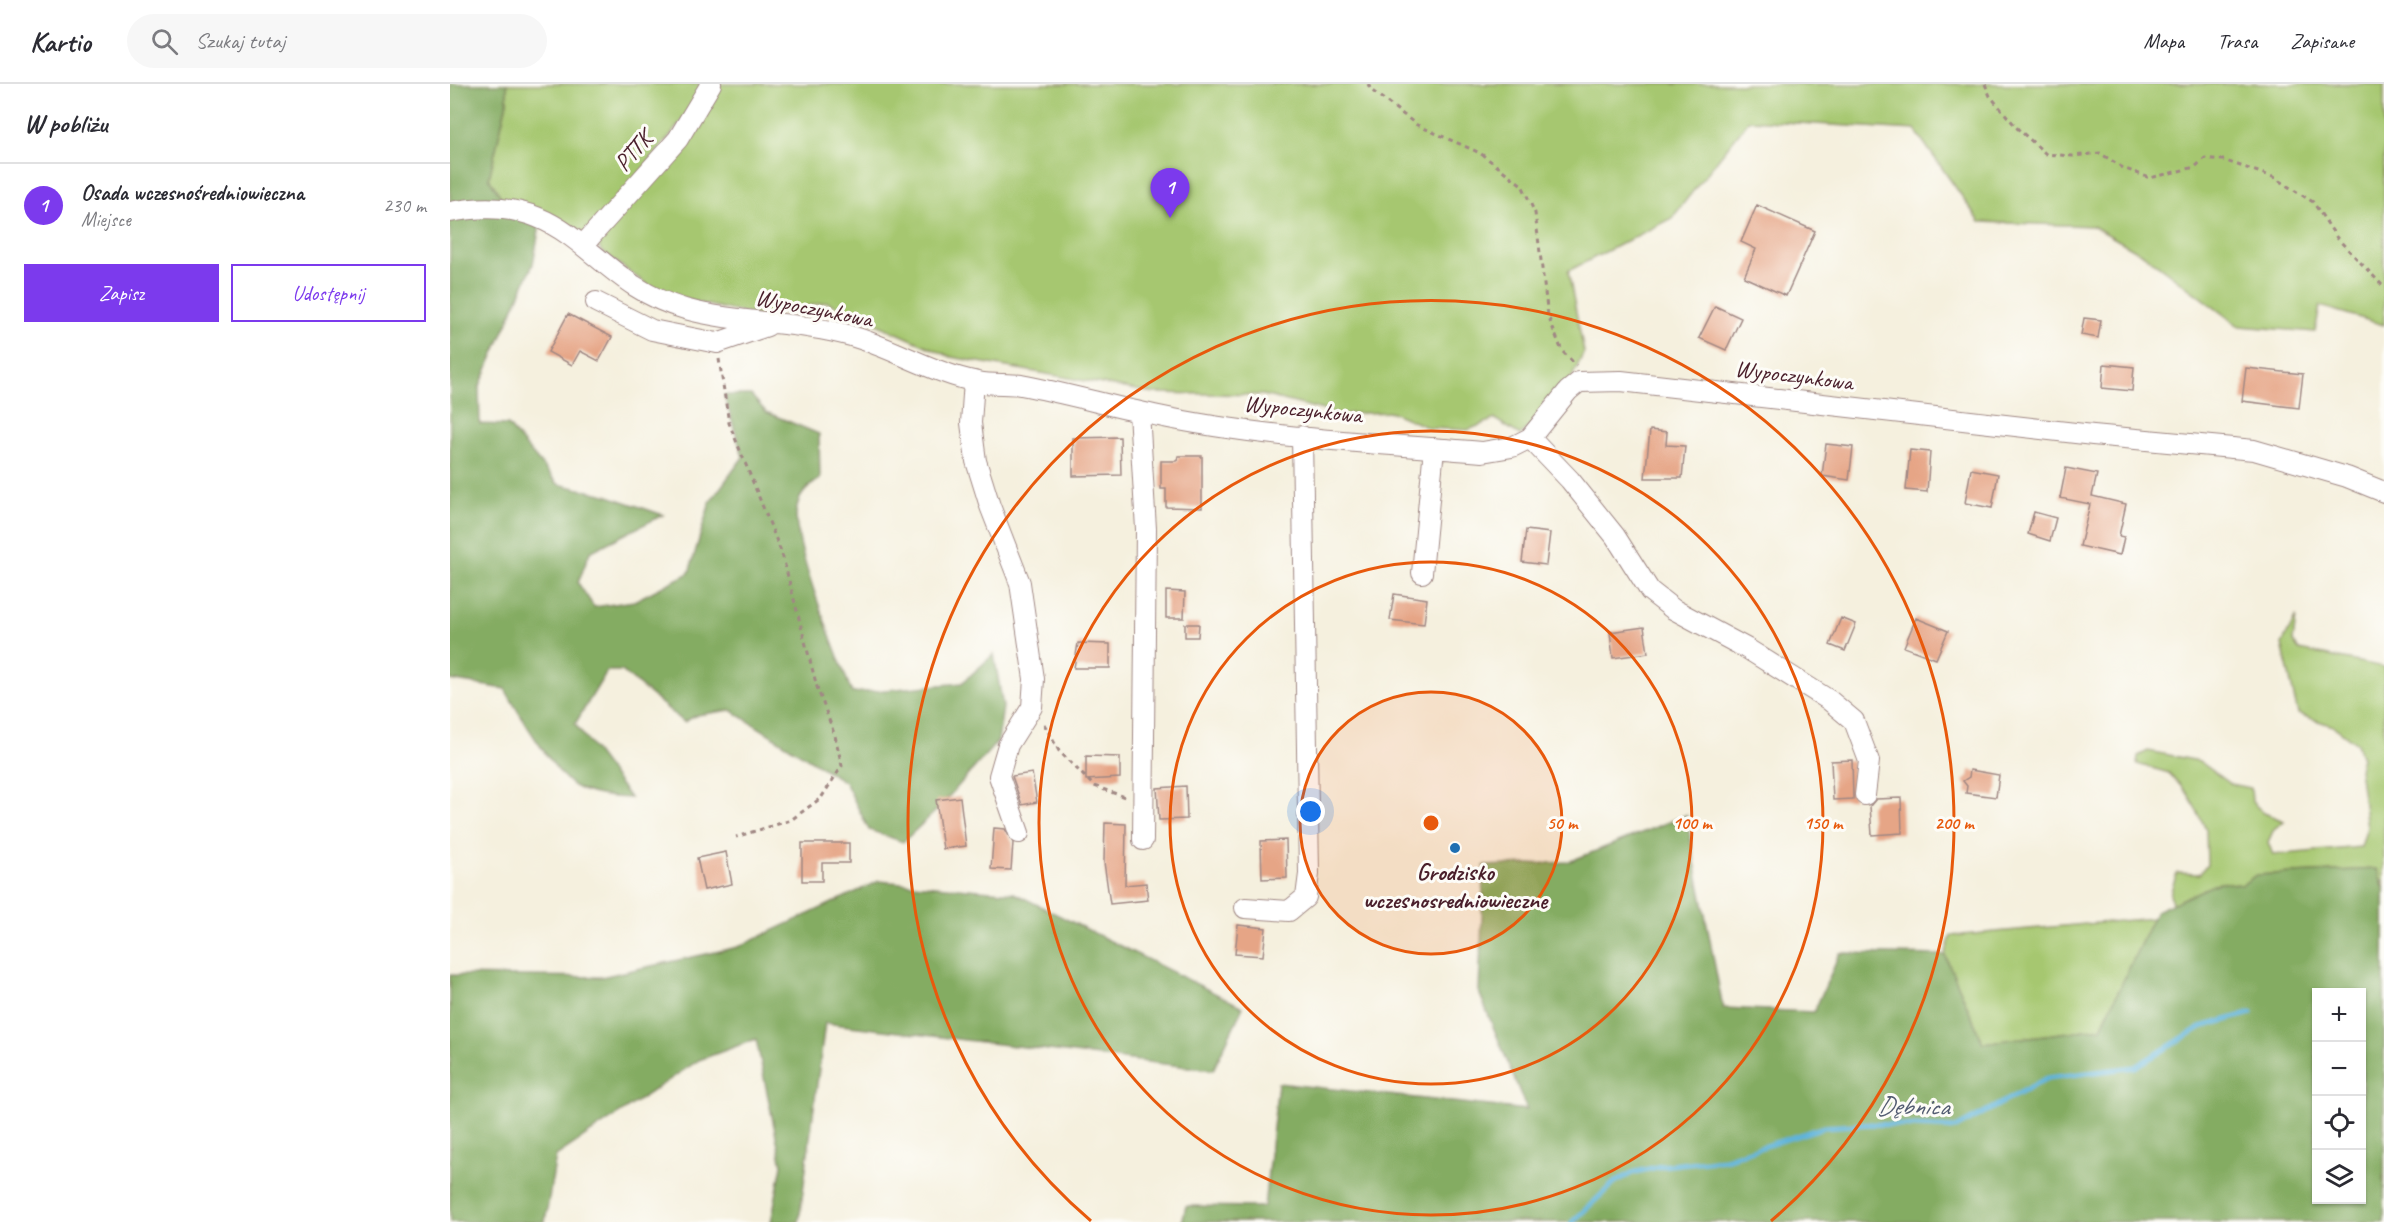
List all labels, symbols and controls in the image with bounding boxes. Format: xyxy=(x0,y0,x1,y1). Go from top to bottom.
search box xyxy=(127,14,547,68)
text: Kartio xyxy=(30,24,91,59)
icon: search xyxy=(148,25,181,58)
text: Szukaj tutaj xyxy=(196,27,285,55)
text: Mapa xyxy=(2144,28,2184,54)
text: Trasa xyxy=(2217,28,2257,54)
text: Zapisane xyxy=(2290,28,2354,54)
text: W pobliżu xyxy=(24,107,107,140)
street label: PTTK xyxy=(607,121,662,177)
pin: 1 xyxy=(1150,168,1190,218)
text: Osada wczesnośredniowieczna xyxy=(81,179,304,207)
text: 1 xyxy=(39,193,48,218)
text: 230 m xyxy=(383,193,426,218)
text: Miejsce xyxy=(81,207,131,232)
button: Zapisz xyxy=(24,264,219,322)
button: Udostępnij xyxy=(231,264,426,322)
street label: Wypoczynkowa xyxy=(753,282,877,334)
street label: Wypoczynkowa xyxy=(1733,353,1857,397)
street label: Wypoczynkowa xyxy=(1243,388,1366,430)
your location xyxy=(1296,797,1325,826)
text: 50 m xyxy=(1547,812,1579,834)
text: 100 m xyxy=(1673,812,1713,834)
text: 150 m xyxy=(1804,812,1844,834)
text: 200 m xyxy=(1935,812,1975,834)
centre of rings xyxy=(1421,813,1441,833)
marker: Grodzisko wczesnosredniowieczne xyxy=(1448,841,1462,855)
place label: Grodzisko wczesnosredniowieczne xyxy=(1363,857,1549,915)
map controls xyxy=(2312,988,2366,1204)
button: + xyxy=(2312,988,2366,1042)
button: − xyxy=(2312,1042,2366,1096)
water label: Dębnica xyxy=(1877,1089,1952,1123)
button: locate xyxy=(2312,1096,2366,1150)
button: layers xyxy=(2312,1150,2366,1204)

